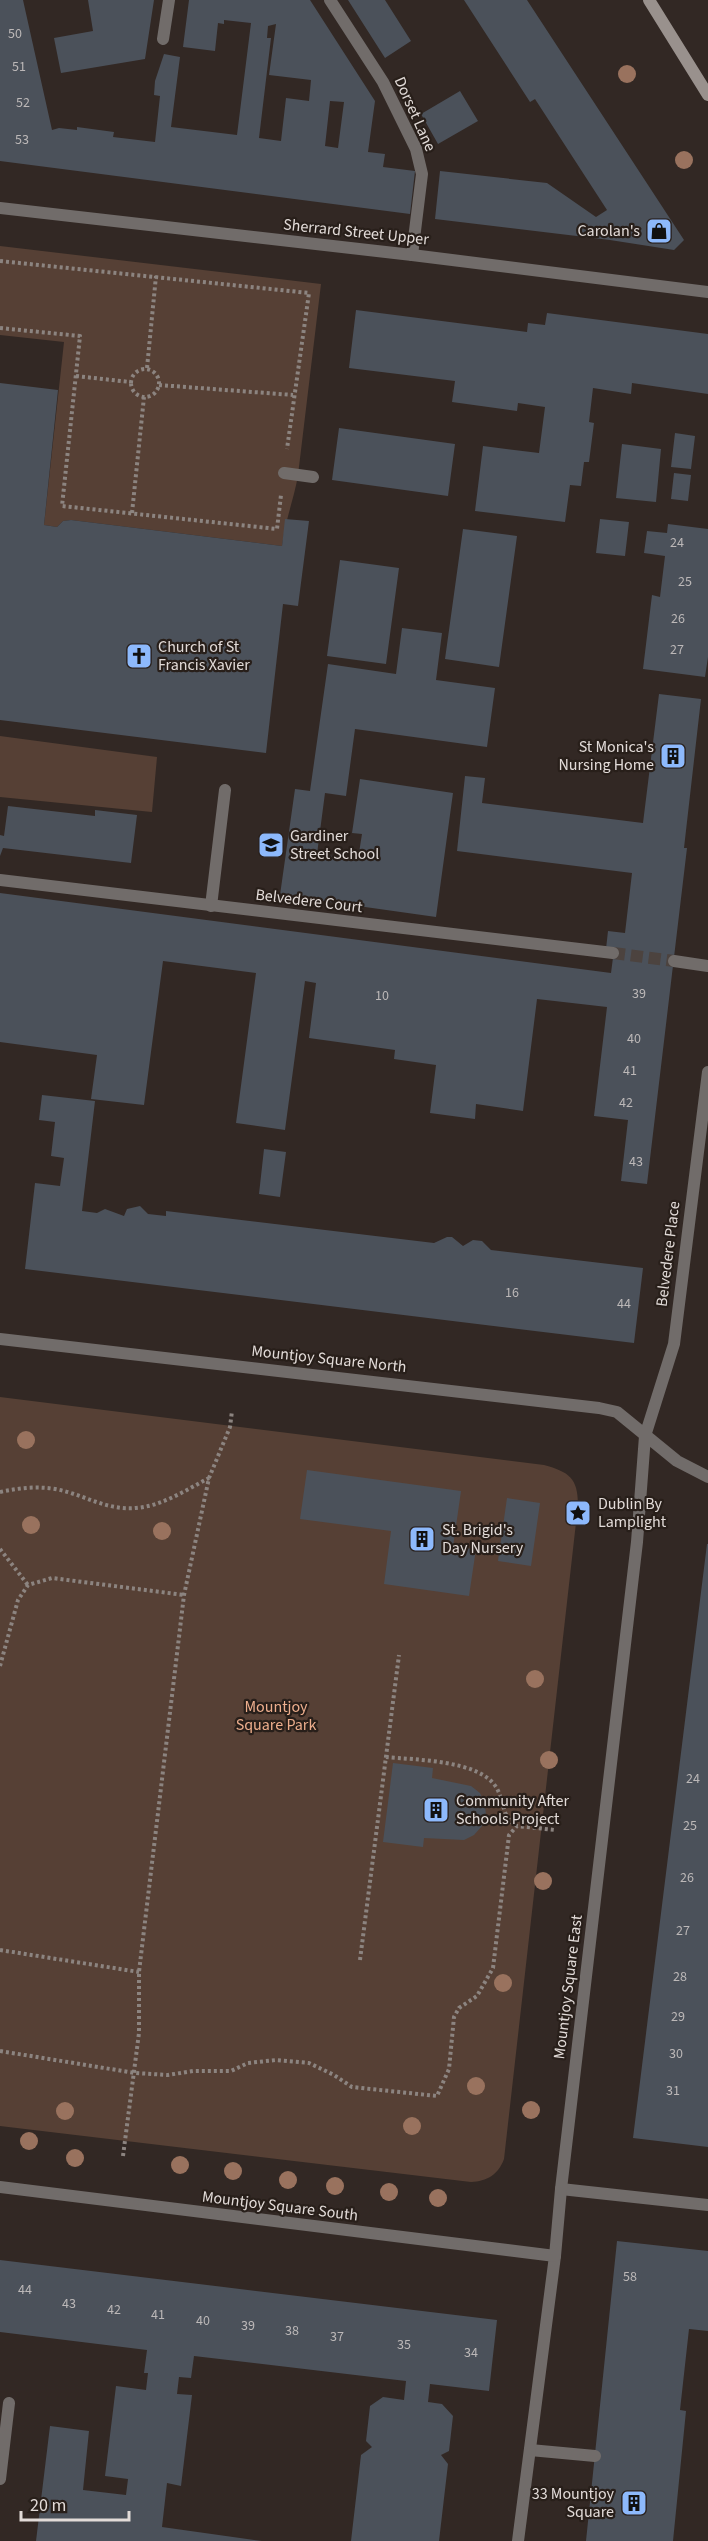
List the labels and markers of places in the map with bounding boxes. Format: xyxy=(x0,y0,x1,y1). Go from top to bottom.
shop icon: Carolan's xyxy=(644,216,674,246)
place label: Carolan's xyxy=(577,220,640,242)
place label: Church of St Francis Xavier xyxy=(158,636,250,676)
church icon: Church of St Francis Xavier xyxy=(124,641,154,671)
place label: St Monica's Nursing Home xyxy=(558,736,654,776)
building icon: St Monica's Nursing Home xyxy=(658,741,688,771)
place label: Gardiner Street School xyxy=(290,825,379,865)
school or university icon: Gardiner Street School xyxy=(256,830,286,860)
place label: Dublin By Lamplight xyxy=(598,1493,667,1533)
place icon: Dublin By Lamplight xyxy=(563,1498,593,1528)
place label: St. Brigid's Day Nursery xyxy=(442,1519,524,1559)
building icon: St. Brigid's Day Nursery xyxy=(407,1524,437,1554)
place label: Community After Schools Project xyxy=(456,1790,570,1830)
building icon: Community After Schools Project xyxy=(421,1795,451,1825)
place label: 33 Mountjoy Square xyxy=(532,2483,615,2523)
building icon: 33 Mountjoy Square xyxy=(619,2488,649,2518)

